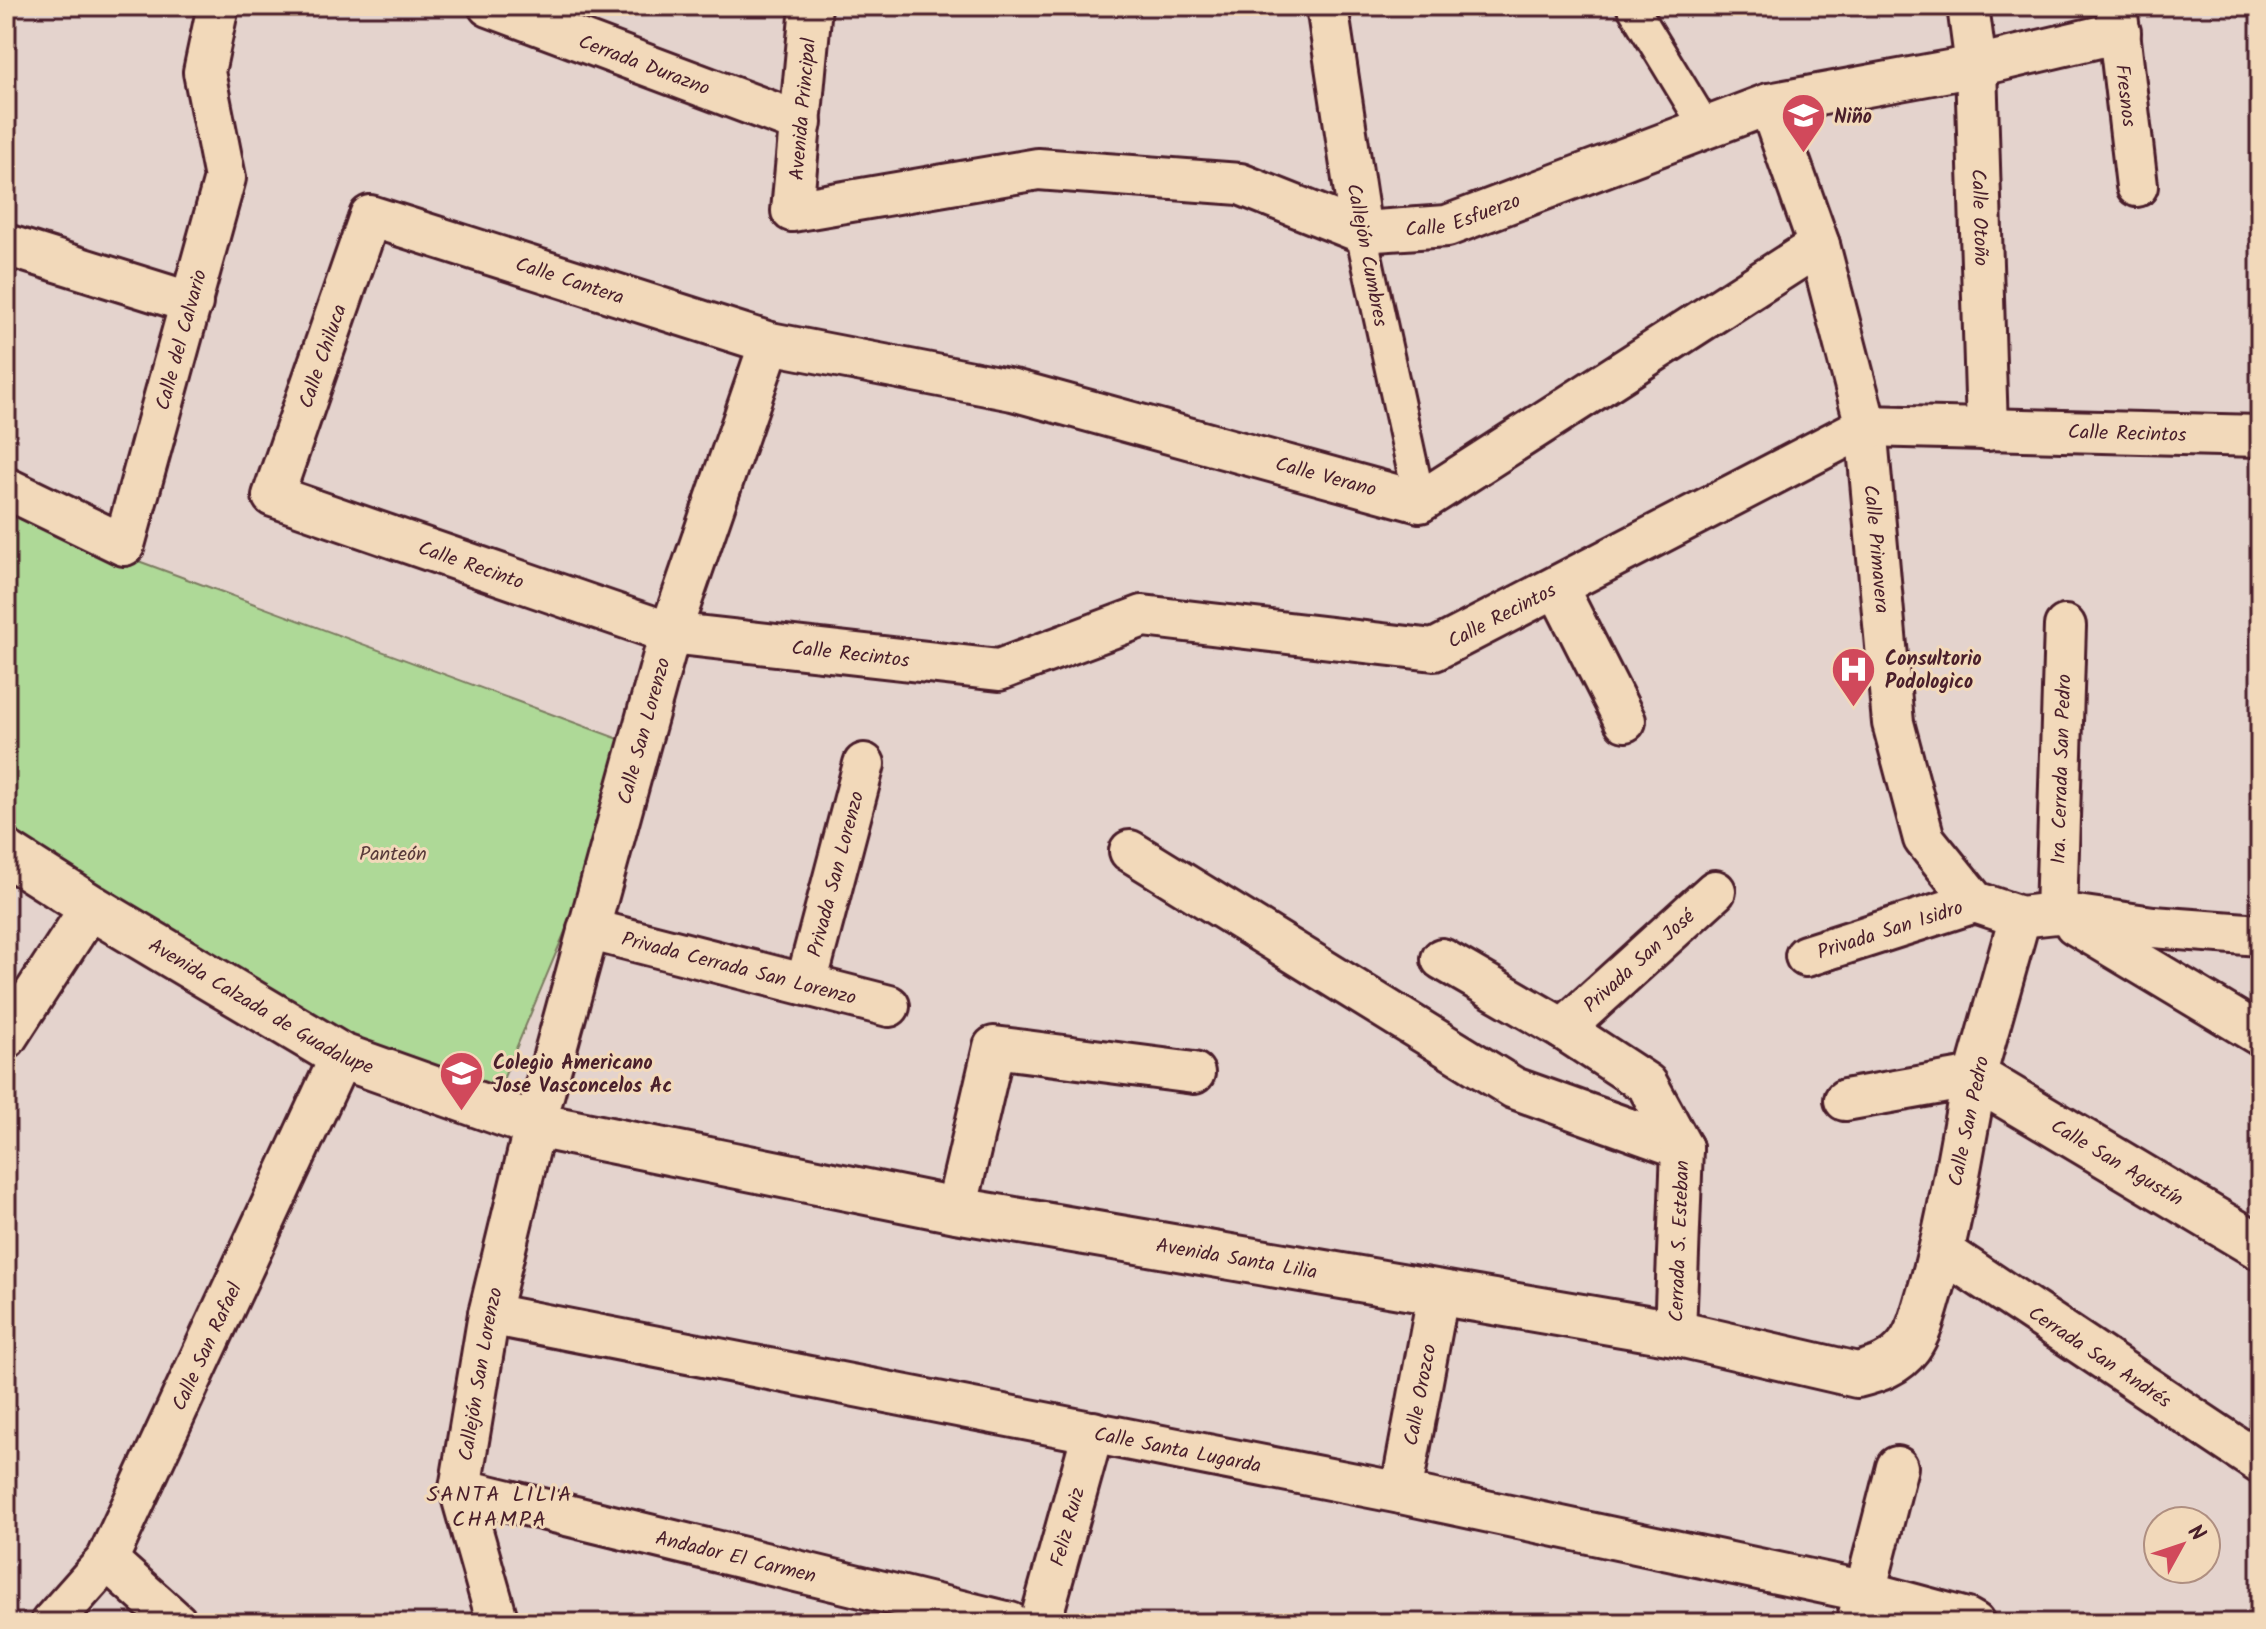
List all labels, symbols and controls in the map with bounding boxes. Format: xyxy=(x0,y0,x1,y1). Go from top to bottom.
street label: Cerrada Durazno xyxy=(573,27,714,105)
street label: Avenida Principal xyxy=(782,37,826,182)
street label: Fresnos xyxy=(2105,63,2144,129)
school or university icon: Niño xyxy=(1779,92,1827,155)
place label: Niño xyxy=(1834,102,1872,134)
street label: Calle Otoño xyxy=(1961,168,1996,266)
street label: Callejón Cumbres xyxy=(1336,181,1396,330)
street label: Calle Esfuerzo xyxy=(1404,186,1526,247)
street label: Calle Cantera xyxy=(511,249,628,315)
street label: Calle del Calvario xyxy=(148,266,217,414)
street label: Calle Chiluca xyxy=(291,300,357,413)
street label: Calle Recintos xyxy=(2068,417,2187,452)
street label: Calle Verano xyxy=(1271,449,1380,507)
street label: Calle Primavera xyxy=(1853,483,1897,615)
street label: Calle Recinto xyxy=(413,533,528,599)
street label: Calle Recintos xyxy=(1442,575,1563,658)
street label: Calle Recintos xyxy=(790,633,912,678)
place label: Consultorio Podologico xyxy=(1885,644,1982,699)
hospital icon: Consultorio Podologico xyxy=(1830,646,1878,709)
street label: Calle San Lorenzo xyxy=(610,654,681,808)
street label: 1ra. Cerrada San Pedro xyxy=(2044,673,2081,865)
street label: Privada San Lorenzo xyxy=(800,788,874,961)
park label: Panteón xyxy=(359,839,427,871)
street label: Privada San Isidro xyxy=(1813,893,1967,969)
street label: Privada San José xyxy=(1577,902,1704,1021)
street label: Privada Cerrada San Lorenzo xyxy=(618,924,860,1015)
street label: Avenida Calzada de Guadalupe xyxy=(142,931,378,1084)
place label: Colegio Americano Jose Vasconcelos Ac xyxy=(493,1048,672,1103)
school or university icon: Colegio Americano Jose Vasconcelos Ac xyxy=(438,1050,486,1113)
street label: Calle San Pedro xyxy=(1941,1053,1999,1189)
street label: Calle San Agustín xyxy=(2044,1111,2189,1216)
street label: Cerrada S. Esteban xyxy=(1661,1160,1700,1323)
street label: Avenida Santa Lilia xyxy=(1153,1230,1320,1290)
street label: Calle San Rafael xyxy=(164,1277,252,1417)
street label: Callejón San Lorenzo xyxy=(451,1284,513,1464)
street label: Cerrada San Andrés xyxy=(2021,1299,2178,1418)
street label: Calle Orozco xyxy=(1396,1342,1447,1449)
street label: Calle Santa Lugarda xyxy=(1091,1419,1264,1483)
district label: SANTA LILIA CHAMPA xyxy=(427,1478,573,1538)
street label: Feliz Ruiz xyxy=(1042,1484,1095,1570)
north arrow xyxy=(2142,1505,2222,1585)
text: N xyxy=(2178,1517,2213,1550)
street label: Andador El Carmen xyxy=(652,1523,819,1593)

